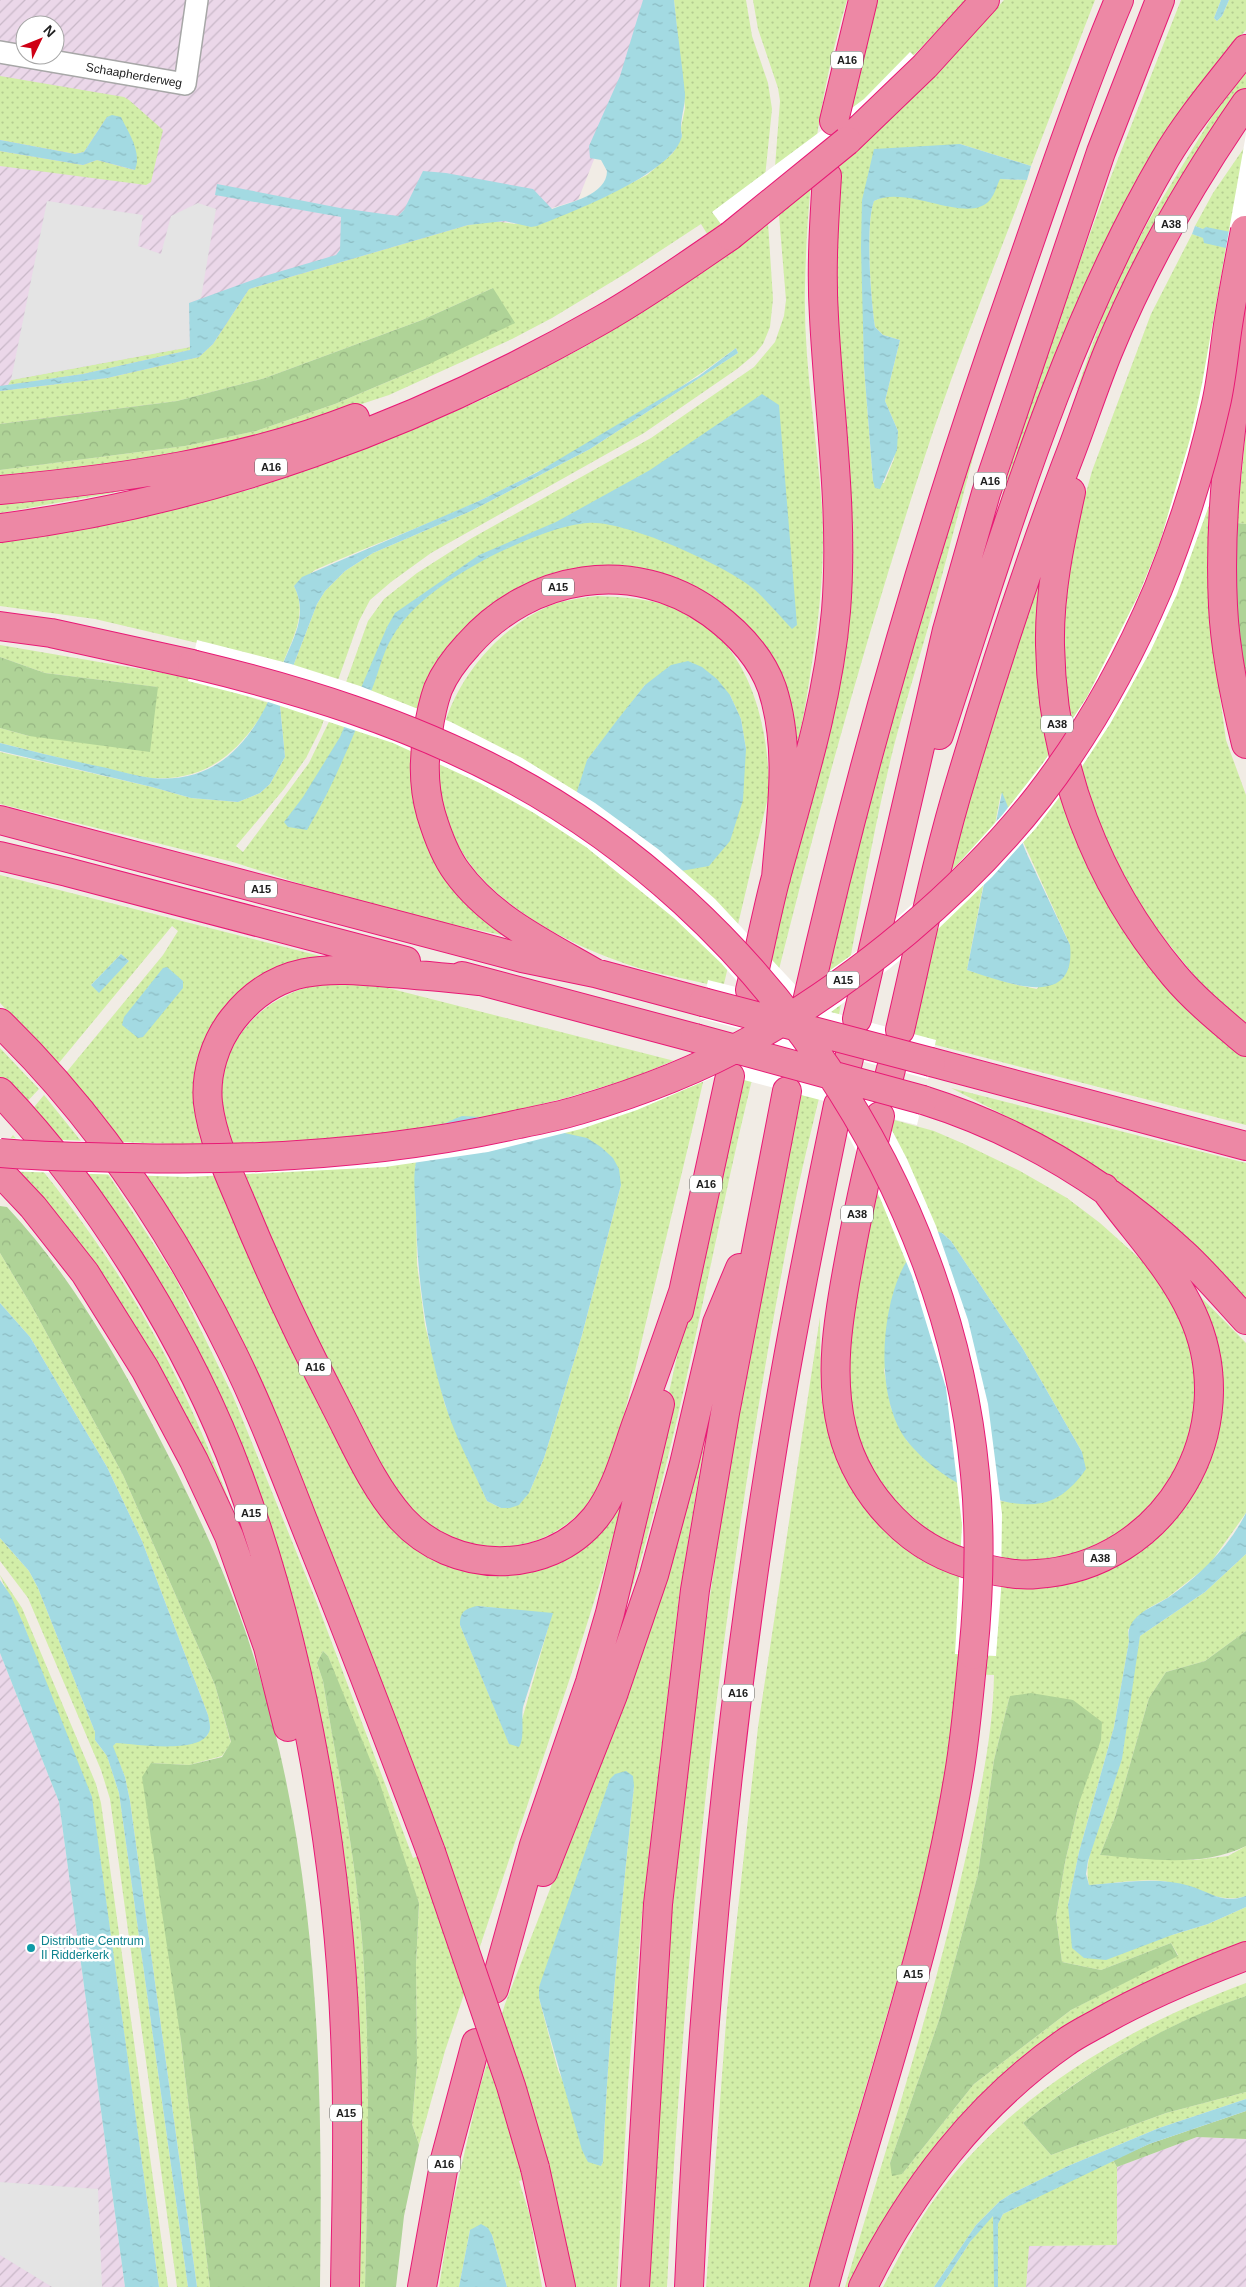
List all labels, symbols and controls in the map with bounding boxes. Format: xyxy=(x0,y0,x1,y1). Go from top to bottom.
north arrow xyxy=(15,15,65,65)
text: N xyxy=(40,22,59,40)
road number: A16 xyxy=(831,52,863,68)
street label: Schaapherderweg xyxy=(85,60,183,90)
road number: A38 xyxy=(1155,215,1187,232)
road number: A16 xyxy=(255,458,287,476)
road number: A16 xyxy=(974,472,1006,490)
road number: A15 xyxy=(542,578,574,596)
road number: A38 xyxy=(1041,716,1073,732)
road number: A15 xyxy=(245,881,277,898)
road number: A15 xyxy=(827,972,859,988)
road number: A16 xyxy=(690,1176,722,1192)
road number: A38 xyxy=(841,1206,873,1222)
road number: A16 xyxy=(299,1358,331,1375)
road number: A15 xyxy=(235,1505,267,1522)
road number: A38 xyxy=(1084,1550,1116,1566)
road number: A16 xyxy=(722,1685,754,1702)
place label: Distributie Centrum II Ridderkerk xyxy=(41,1934,144,1962)
marker: Distributie Centrum II Ridderkerk xyxy=(25,1942,37,1954)
road number: A15 xyxy=(897,1966,929,1982)
road number: A15 xyxy=(330,2104,362,2122)
road number: A16 xyxy=(428,2156,460,2172)

